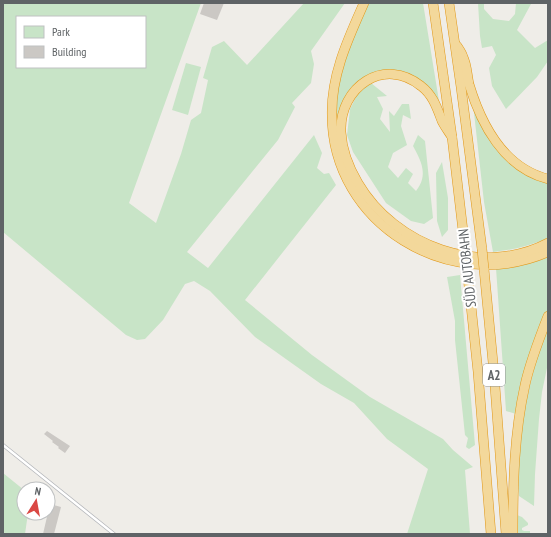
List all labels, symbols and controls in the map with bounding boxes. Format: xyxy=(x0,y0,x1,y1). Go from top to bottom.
legend xyxy=(16,16,146,68)
text: Park xyxy=(52,24,70,39)
text: Building xyxy=(52,44,87,59)
street label: SÜD AUTOBAHN xyxy=(454,228,480,308)
road number: A2 xyxy=(483,364,505,386)
north arrow xyxy=(16,481,56,521)
text: N xyxy=(34,484,42,499)

